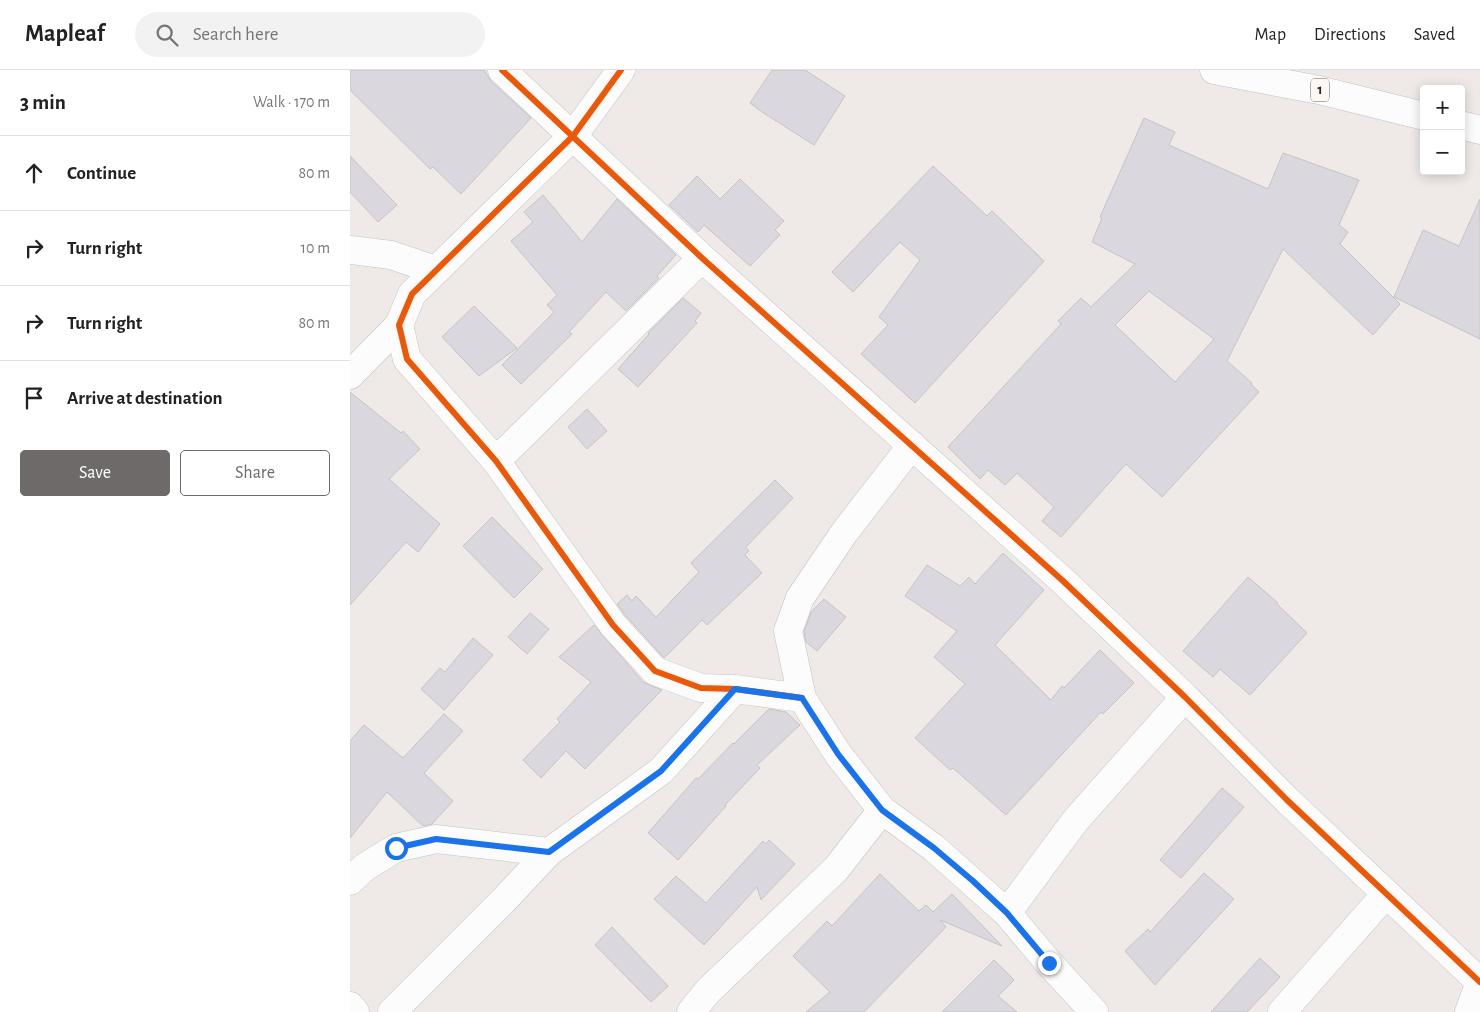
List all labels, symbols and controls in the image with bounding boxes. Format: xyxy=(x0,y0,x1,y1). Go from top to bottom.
search box xyxy=(135,12,485,57)
icon: search xyxy=(153,21,181,49)
text: Mapleaf xyxy=(25,22,105,46)
text: Search here xyxy=(193,25,279,44)
text: Map xyxy=(1255,26,1286,44)
text: Directions xyxy=(1314,26,1386,44)
text: Saved xyxy=(1414,26,1455,44)
road number: 1 xyxy=(1311,78,1329,102)
map controls xyxy=(1420,85,1465,175)
button: + xyxy=(1420,85,1465,130)
text: 3 min xyxy=(20,92,66,113)
text: Walk · 170 m xyxy=(253,94,330,110)
button: − xyxy=(1420,130,1465,175)
icon: ahead xyxy=(20,159,48,187)
text: Continue xyxy=(67,164,136,183)
text: 80 m xyxy=(299,165,330,181)
icon: right xyxy=(20,234,48,262)
text: Turn right xyxy=(67,239,142,258)
text: 10 m xyxy=(301,240,330,256)
icon: right xyxy=(20,309,48,337)
text: Turn right xyxy=(67,314,142,333)
text: 80 m xyxy=(299,315,330,331)
icon: arrive xyxy=(20,384,48,412)
text: Arrive at destination xyxy=(67,389,223,408)
button: Save xyxy=(20,450,170,496)
button: Share xyxy=(180,450,330,496)
route start xyxy=(385,837,408,860)
route end xyxy=(1038,952,1061,975)

